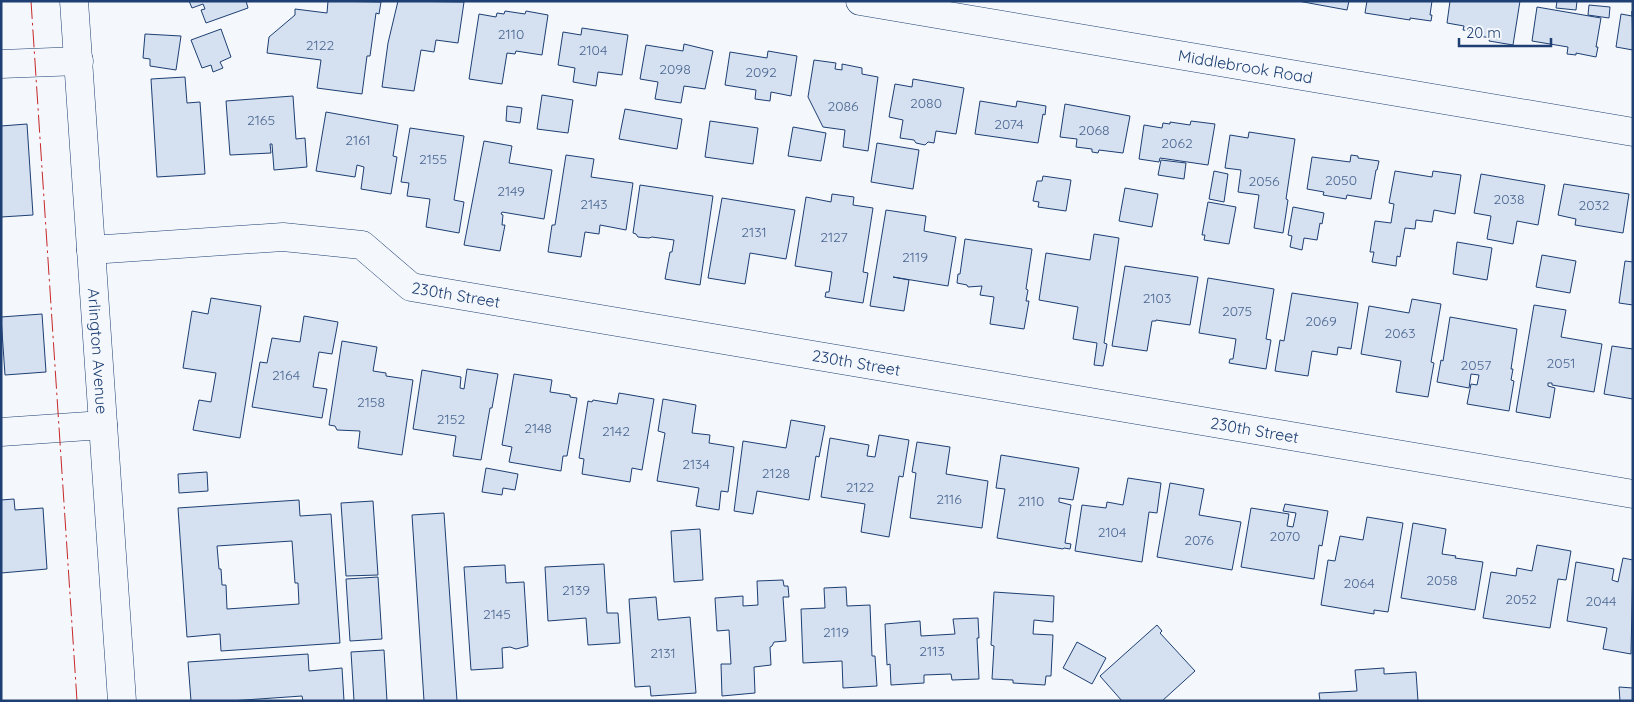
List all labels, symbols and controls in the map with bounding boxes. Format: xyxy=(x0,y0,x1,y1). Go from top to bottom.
scale bar xyxy=(1459,15,1552,47)
text: 20 m xyxy=(1466,23,1501,42)
house number: 2110 xyxy=(498,25,524,43)
house number: 2122 xyxy=(306,36,334,54)
house number: 2104 xyxy=(579,41,607,59)
street label: Middlebrook Road xyxy=(1177,45,1314,88)
house number: 2098 xyxy=(659,60,691,78)
house number: 2092 xyxy=(745,63,777,81)
house number: 2080 xyxy=(910,94,942,112)
house number: 2086 xyxy=(827,97,859,115)
house number: 2165 xyxy=(247,111,275,129)
house number: 2074 xyxy=(994,115,1024,133)
house number: 2068 xyxy=(1078,121,1110,139)
house number: 2161 xyxy=(345,131,371,149)
house number: 2062 xyxy=(1161,134,1193,152)
house number: 2155 xyxy=(419,150,447,168)
house number: 2050 xyxy=(1325,171,1357,189)
house number: 2056 xyxy=(1248,172,1280,190)
house number: 2149 xyxy=(497,182,525,200)
house number: 2038 xyxy=(1494,190,1524,208)
house number: 2143 xyxy=(580,195,608,213)
house number: 2032 xyxy=(1578,196,1610,214)
house number: 2131 xyxy=(741,223,767,241)
house number: 2127 xyxy=(820,228,848,246)
house number: 2119 xyxy=(902,248,928,266)
street label: 230th Street xyxy=(410,277,502,312)
street label: Arlington Avenue xyxy=(84,287,112,415)
house number: 2103 xyxy=(1143,289,1171,307)
house number: 2075 xyxy=(1222,302,1252,320)
house number: 2069 xyxy=(1305,312,1337,330)
house number: 2063 xyxy=(1385,324,1415,342)
street label: 230th Street xyxy=(810,345,902,380)
house number: 2051 xyxy=(1547,354,1575,372)
house number: 2057 xyxy=(1461,356,1491,374)
house number: 2164 xyxy=(272,366,300,384)
house number: 2158 xyxy=(357,393,385,411)
house number: 2152 xyxy=(437,410,465,428)
street label: 230th Street xyxy=(1209,413,1300,447)
house number: 2148 xyxy=(524,419,552,437)
house number: 2142 xyxy=(602,422,630,440)
house number: 2134 xyxy=(682,455,710,473)
house number: 2128 xyxy=(762,464,790,482)
house number: 2122 xyxy=(846,478,874,496)
house number: 2116 xyxy=(936,490,962,508)
house number: 2110 xyxy=(1018,492,1044,510)
house number: 2104 xyxy=(1098,523,1126,541)
house number: 2070 xyxy=(1270,527,1300,545)
house number: 2076 xyxy=(1184,531,1214,549)
house number: 2058 xyxy=(1426,571,1458,589)
house number: 2064 xyxy=(1343,574,1375,592)
house number: 2139 xyxy=(562,581,590,599)
house number: 2052 xyxy=(1505,590,1537,608)
house number: 2044 xyxy=(1586,592,1616,610)
house number: 2145 xyxy=(483,605,511,623)
house number: 2119 xyxy=(823,623,849,641)
house number: 2113 xyxy=(919,642,945,660)
house number: 2131 xyxy=(650,644,676,662)

